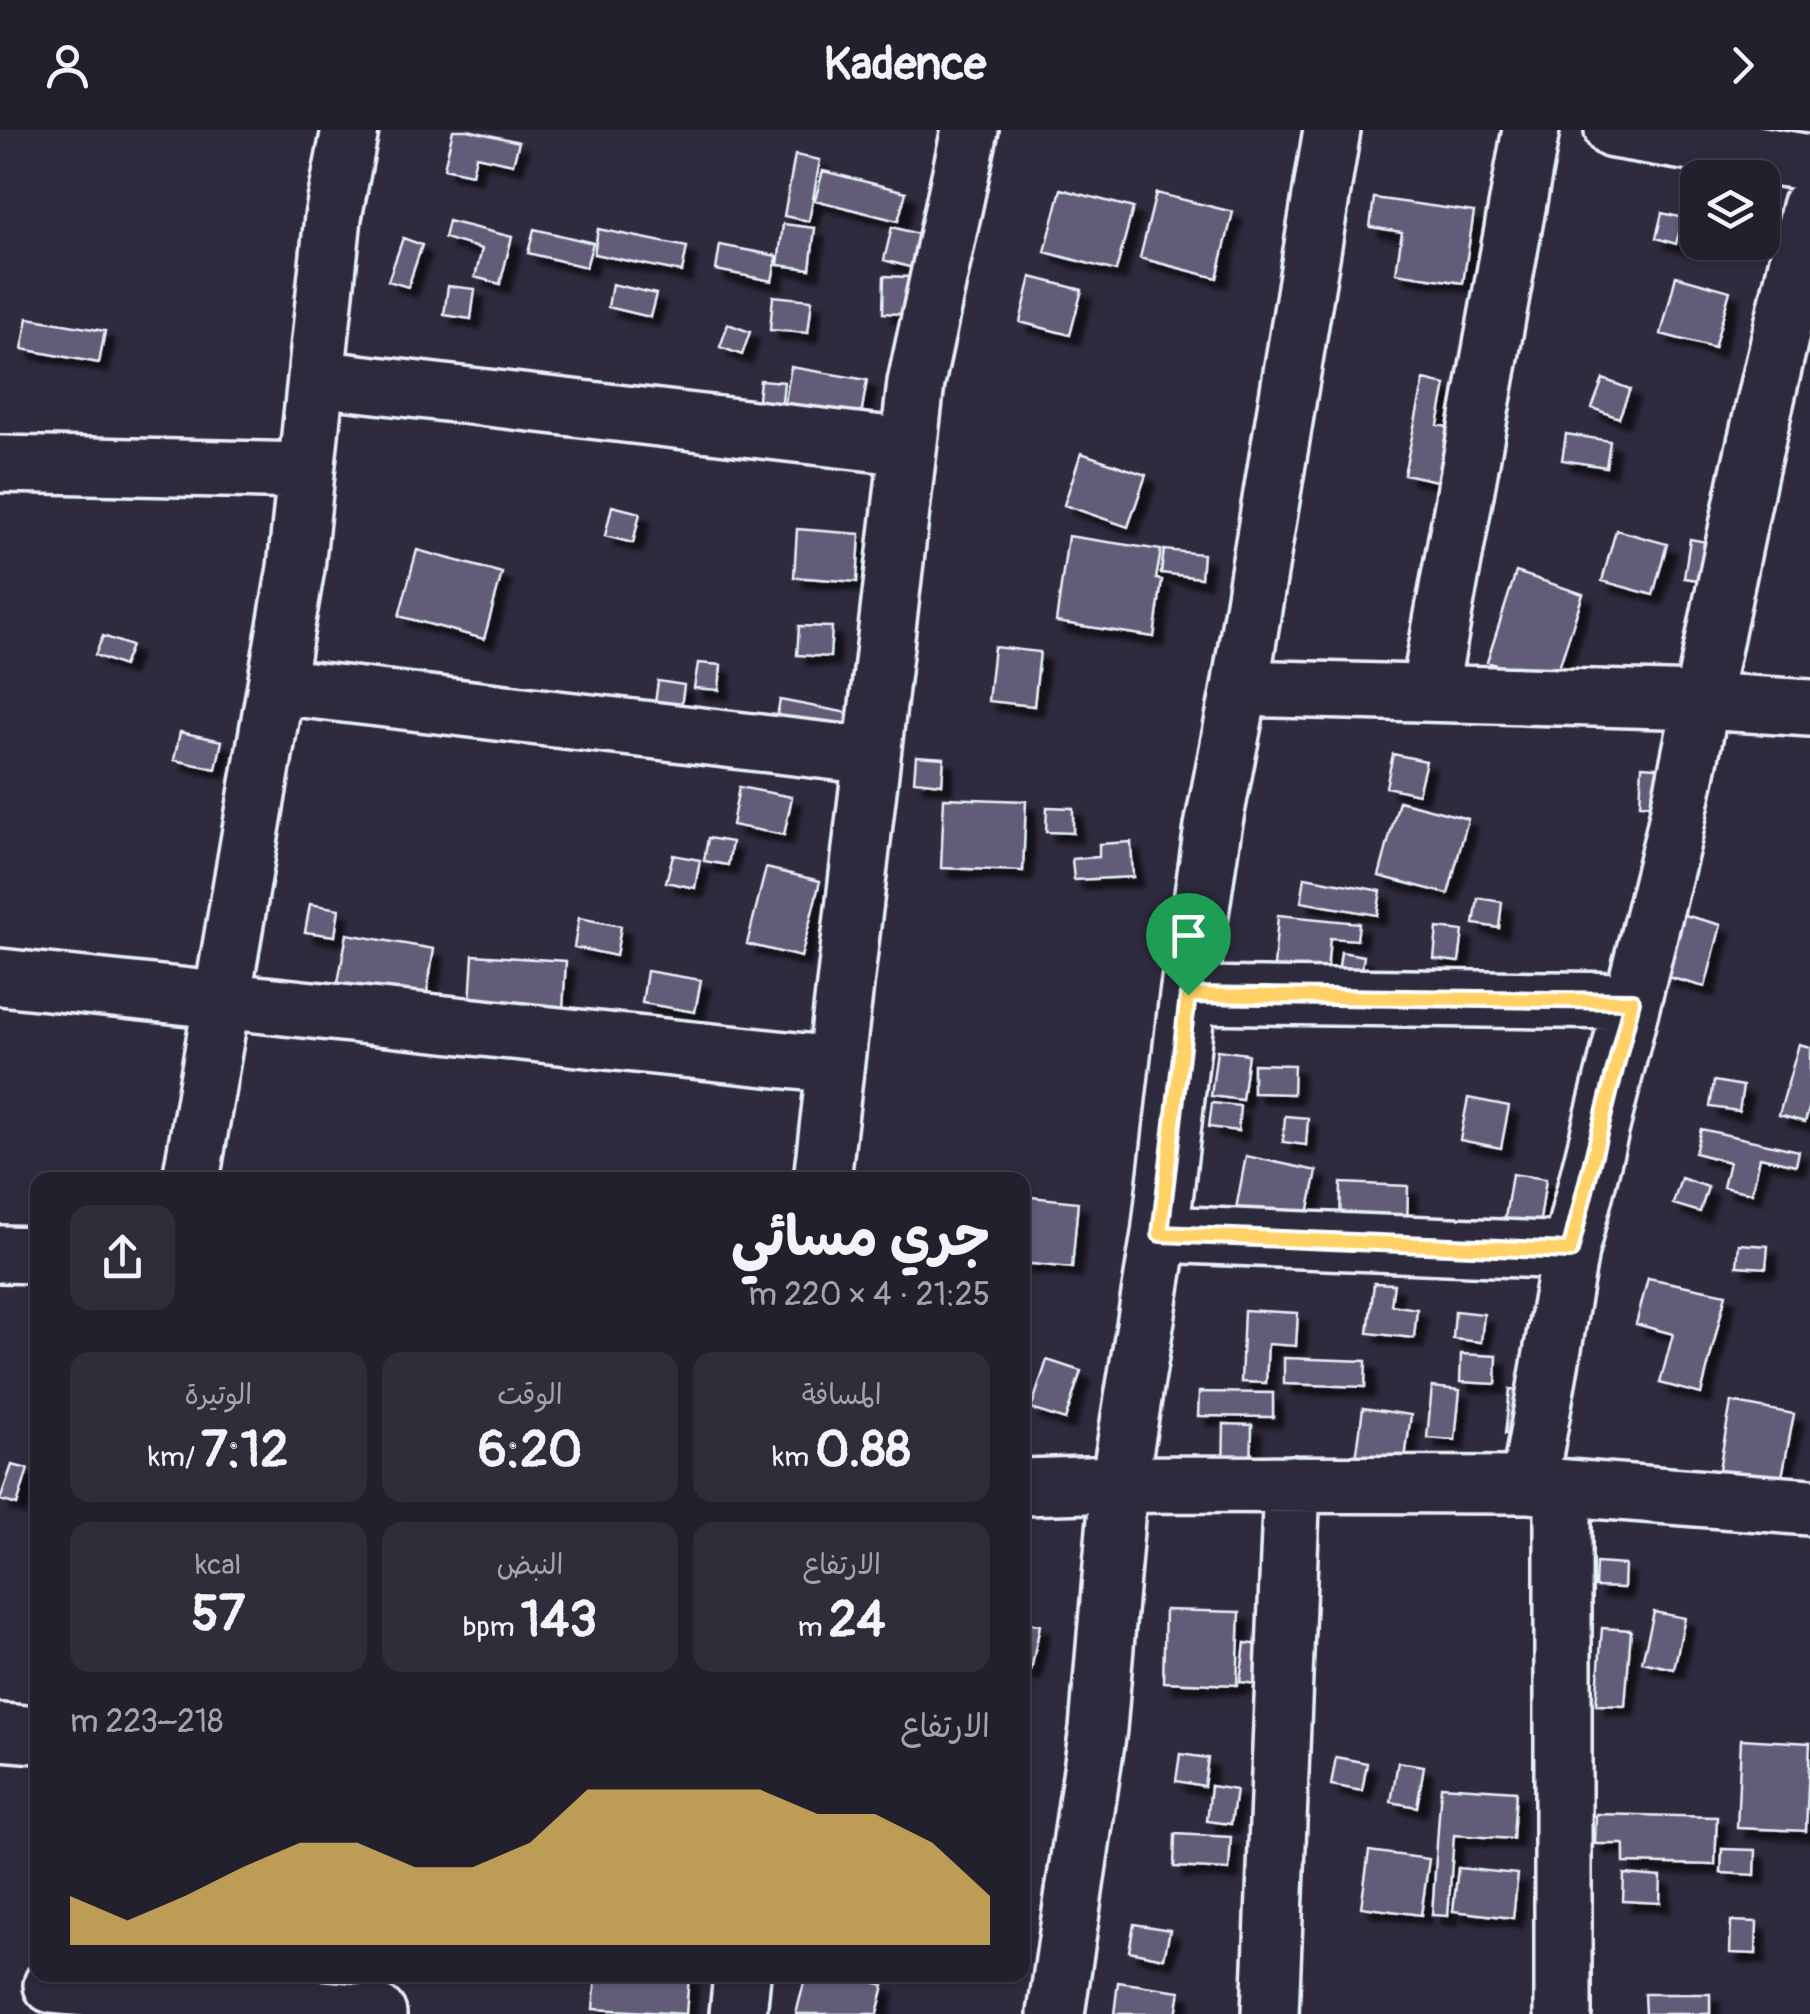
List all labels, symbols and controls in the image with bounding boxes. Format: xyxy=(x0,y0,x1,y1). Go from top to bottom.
text: Kadence xyxy=(824,37,986,93)
icon: person xyxy=(40,38,95,93)
icon: forward xyxy=(1715,38,1770,93)
map controls xyxy=(1680,160,1780,260)
button: layers xyxy=(1680,160,1780,260)
pin xyxy=(1146,893,1231,996)
icon: arrive xyxy=(1161,908,1216,963)
text: جري مسائي xyxy=(731,1203,990,1272)
button: share xyxy=(70,1205,175,1310)
text: 21:25 · 4 × 220 m xyxy=(749,1275,990,1315)
text: الوتيرة xyxy=(185,1378,252,1413)
text: الوقت xyxy=(497,1378,563,1413)
text: المسافة xyxy=(802,1378,882,1413)
text: 7:12 xyxy=(201,1419,288,1482)
text: 6:20 xyxy=(478,1419,582,1482)
text: 0.88 xyxy=(815,1419,911,1482)
text: /km xyxy=(148,1440,201,1475)
text: km xyxy=(773,1440,815,1475)
text: kcal xyxy=(196,1548,241,1583)
text: النبض xyxy=(497,1548,563,1583)
text: الارتفاع xyxy=(802,1548,881,1583)
text: 57 xyxy=(192,1583,245,1646)
text: 143 xyxy=(521,1589,597,1652)
text: 24 xyxy=(829,1589,886,1652)
text: bpm xyxy=(463,1610,521,1645)
text: m xyxy=(798,1610,829,1645)
text: 218–223 m xyxy=(70,1702,223,1742)
text: الارتفاع xyxy=(900,1707,990,1747)

